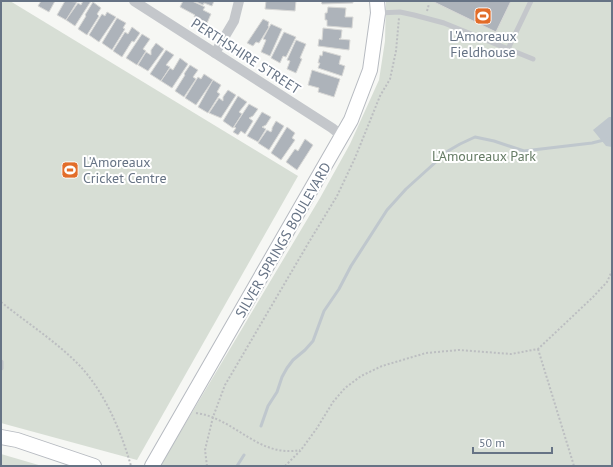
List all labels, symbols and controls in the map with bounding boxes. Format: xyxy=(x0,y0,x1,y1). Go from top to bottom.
sports icon: L'Amoreaux Fieldhouse xyxy=(473,6,493,26)
street label: PERTHSHIRE STREET xyxy=(188,14,304,98)
place label: L'Amoreaux Fieldhouse xyxy=(449,27,517,61)
park label: L'Amoureaux Park xyxy=(432,147,536,165)
place label: L'Amoreaux Cricket Centre xyxy=(83,153,167,187)
street label: SILVER SPRINGS BOULEVARD xyxy=(231,159,335,321)
sports icon: L'Amoreaux Cricket Centre xyxy=(60,160,80,180)
scale bar xyxy=(473,429,552,455)
text: 50 m xyxy=(479,435,505,450)

